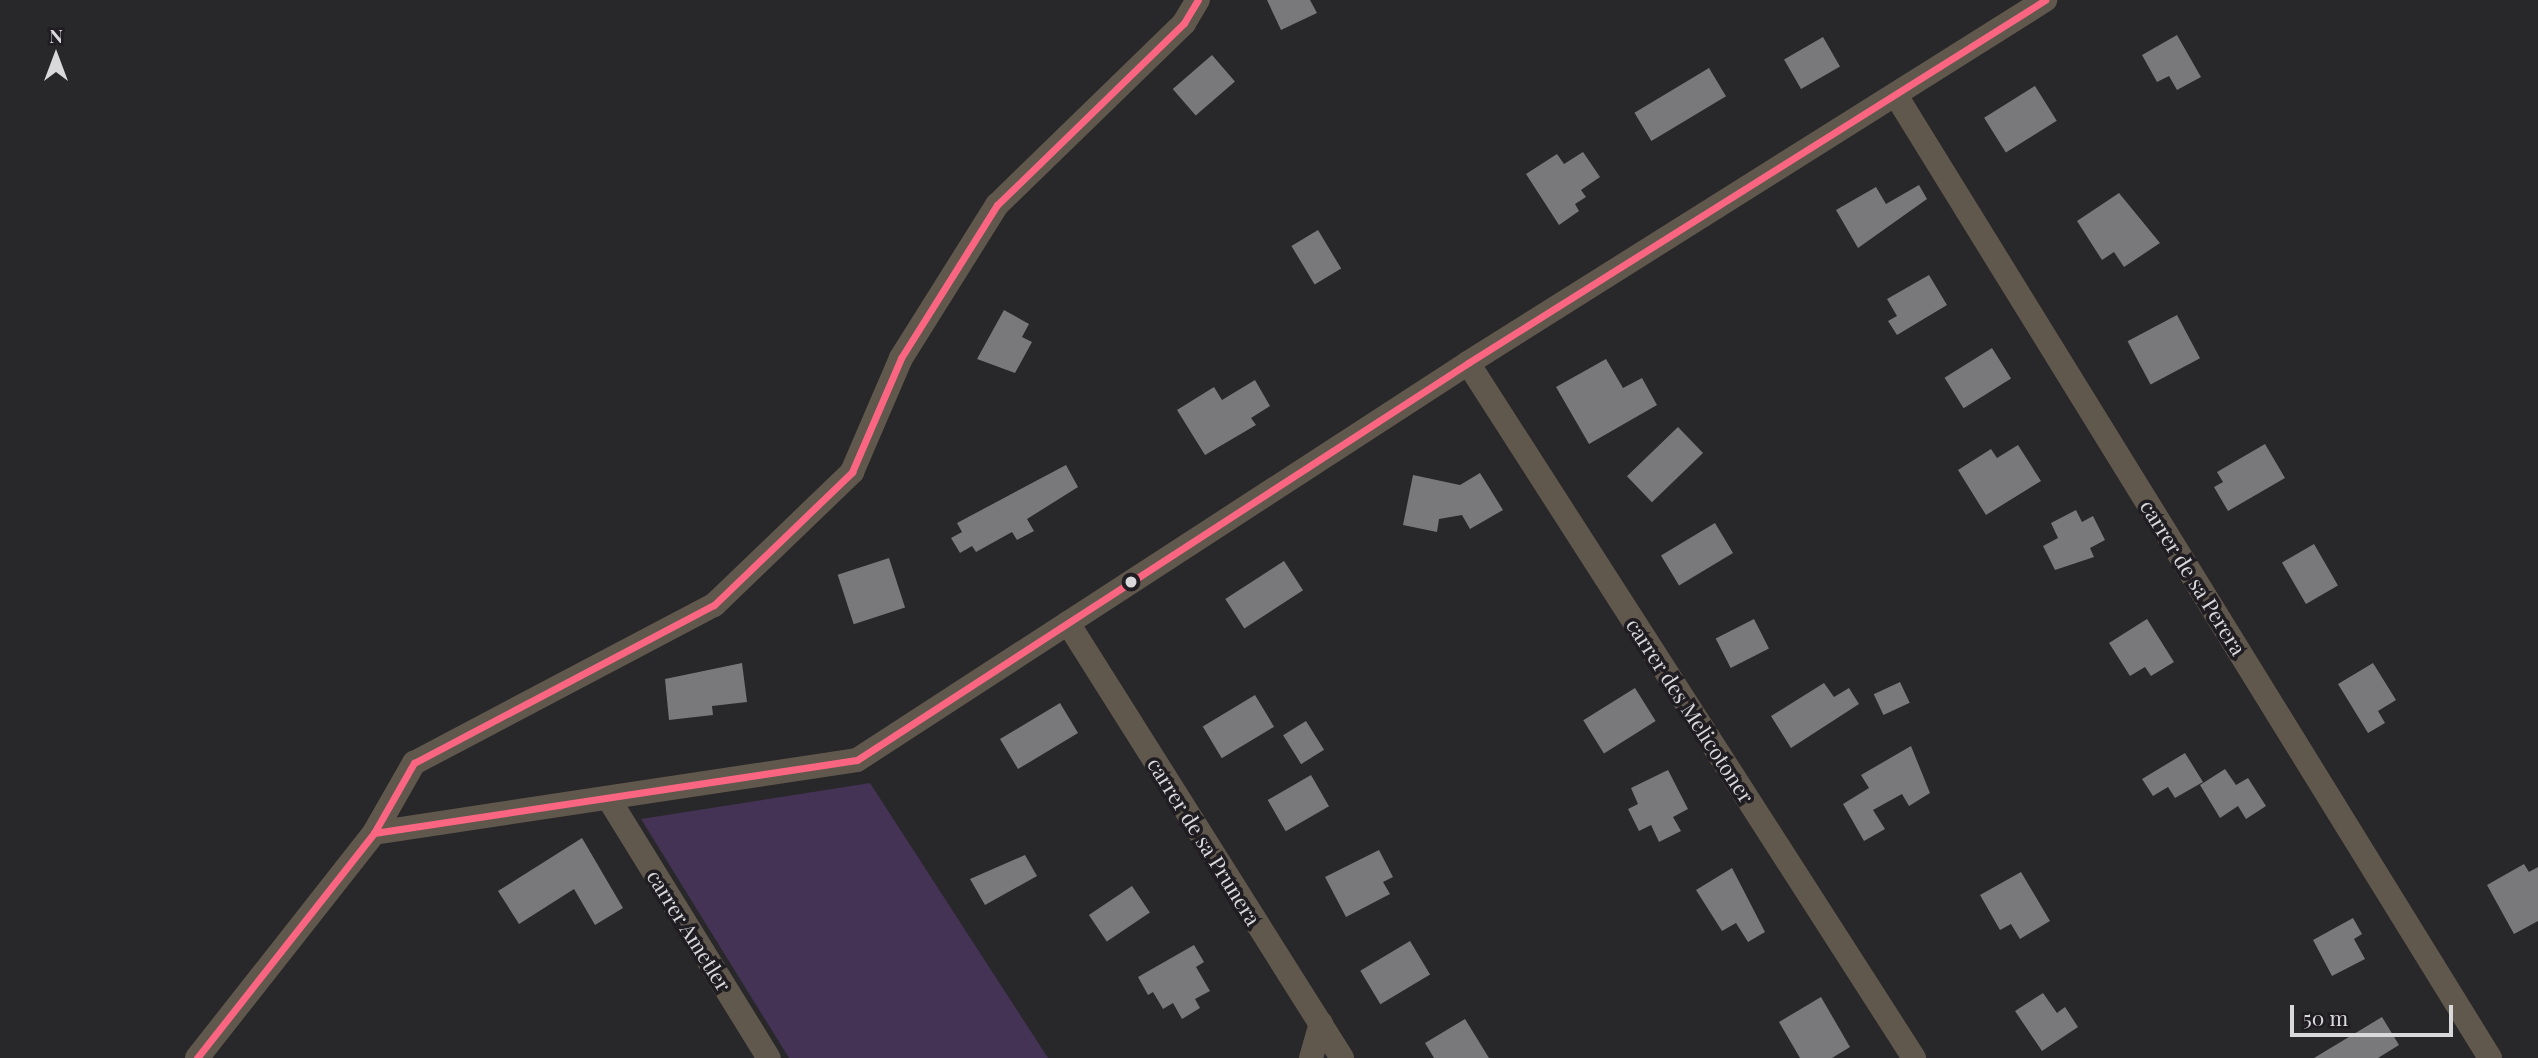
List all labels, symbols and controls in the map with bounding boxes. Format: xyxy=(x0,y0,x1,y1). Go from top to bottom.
north arrow xyxy=(21,21,91,91)
text: N xyxy=(49,22,63,48)
street label: carrer de sa Perera xyxy=(2136,494,2252,660)
unlabelled marker xyxy=(1124,575,1138,589)
street label: carrer des Melicotoner xyxy=(1622,613,1760,807)
street label: carrer de sa Prunera xyxy=(1143,752,1267,930)
street label: carrer Ametler xyxy=(642,864,738,996)
scale bar xyxy=(2293,992,2456,1036)
text: 50 m xyxy=(2303,1003,2348,1031)

